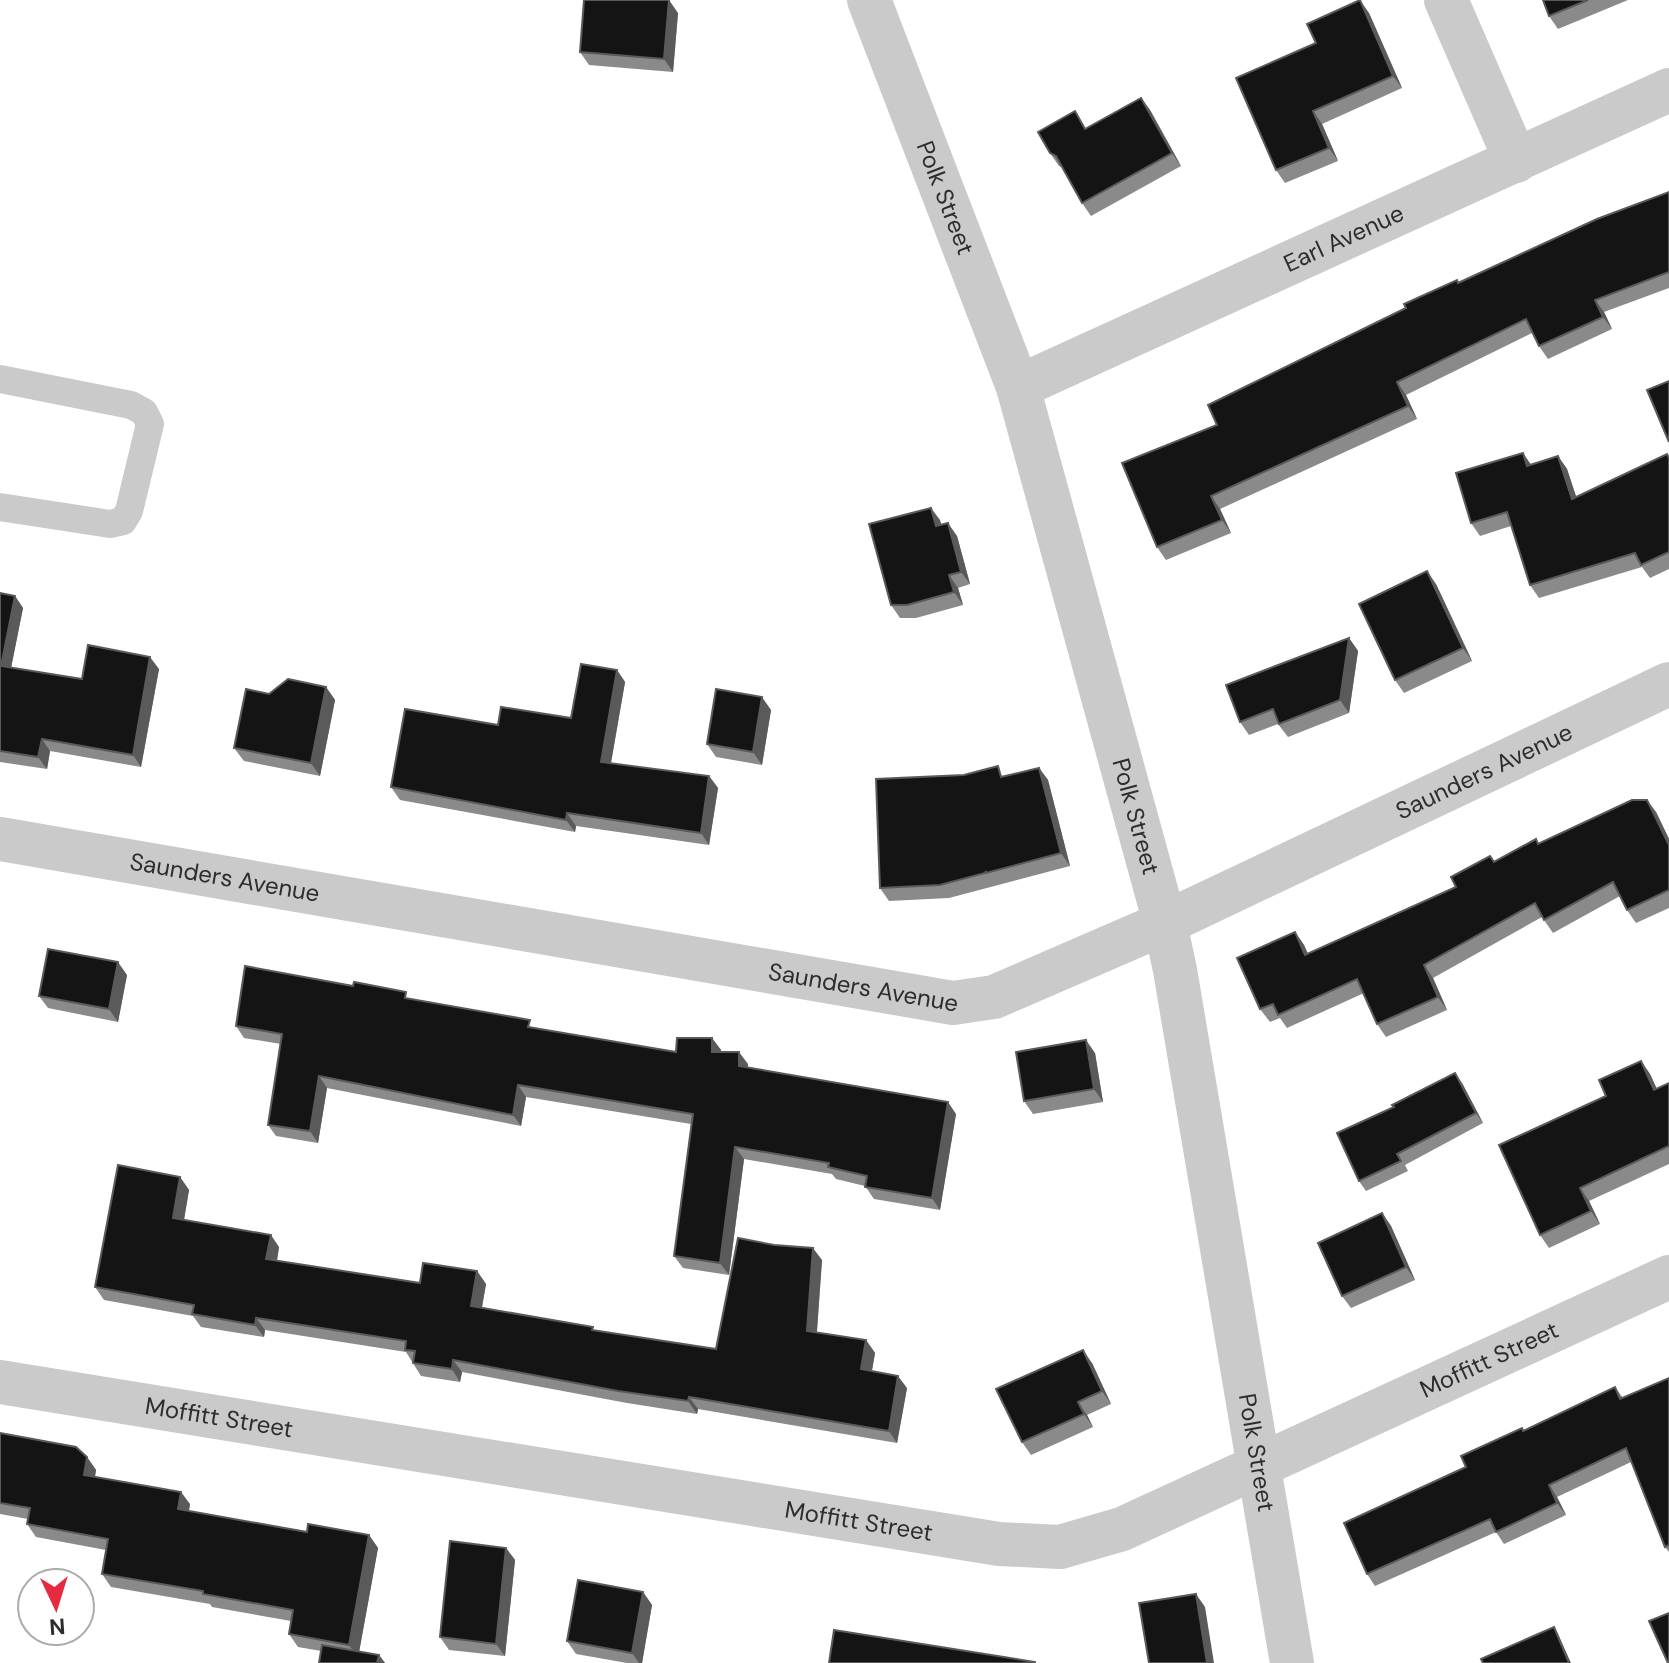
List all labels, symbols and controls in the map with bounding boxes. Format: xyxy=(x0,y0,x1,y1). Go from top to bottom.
street label: Polk Street xyxy=(910,136,982,259)
street label: Earl Avenue xyxy=(1278,197,1409,279)
street label: Saunders Avenue xyxy=(1390,716,1577,826)
street label: Polk Street xyxy=(1106,755,1167,878)
street label: Saunders Avenue xyxy=(127,846,322,909)
street label: Saunders Avenue xyxy=(766,956,961,1019)
street label: Moffitt Street xyxy=(1415,1314,1563,1405)
street label: Moffitt Street xyxy=(143,1390,295,1444)
street label: Polk Street xyxy=(1232,1391,1282,1514)
street label: Moffitt Street xyxy=(783,1494,935,1548)
north arrow xyxy=(16,1567,96,1647)
text: N xyxy=(48,1611,66,1641)

